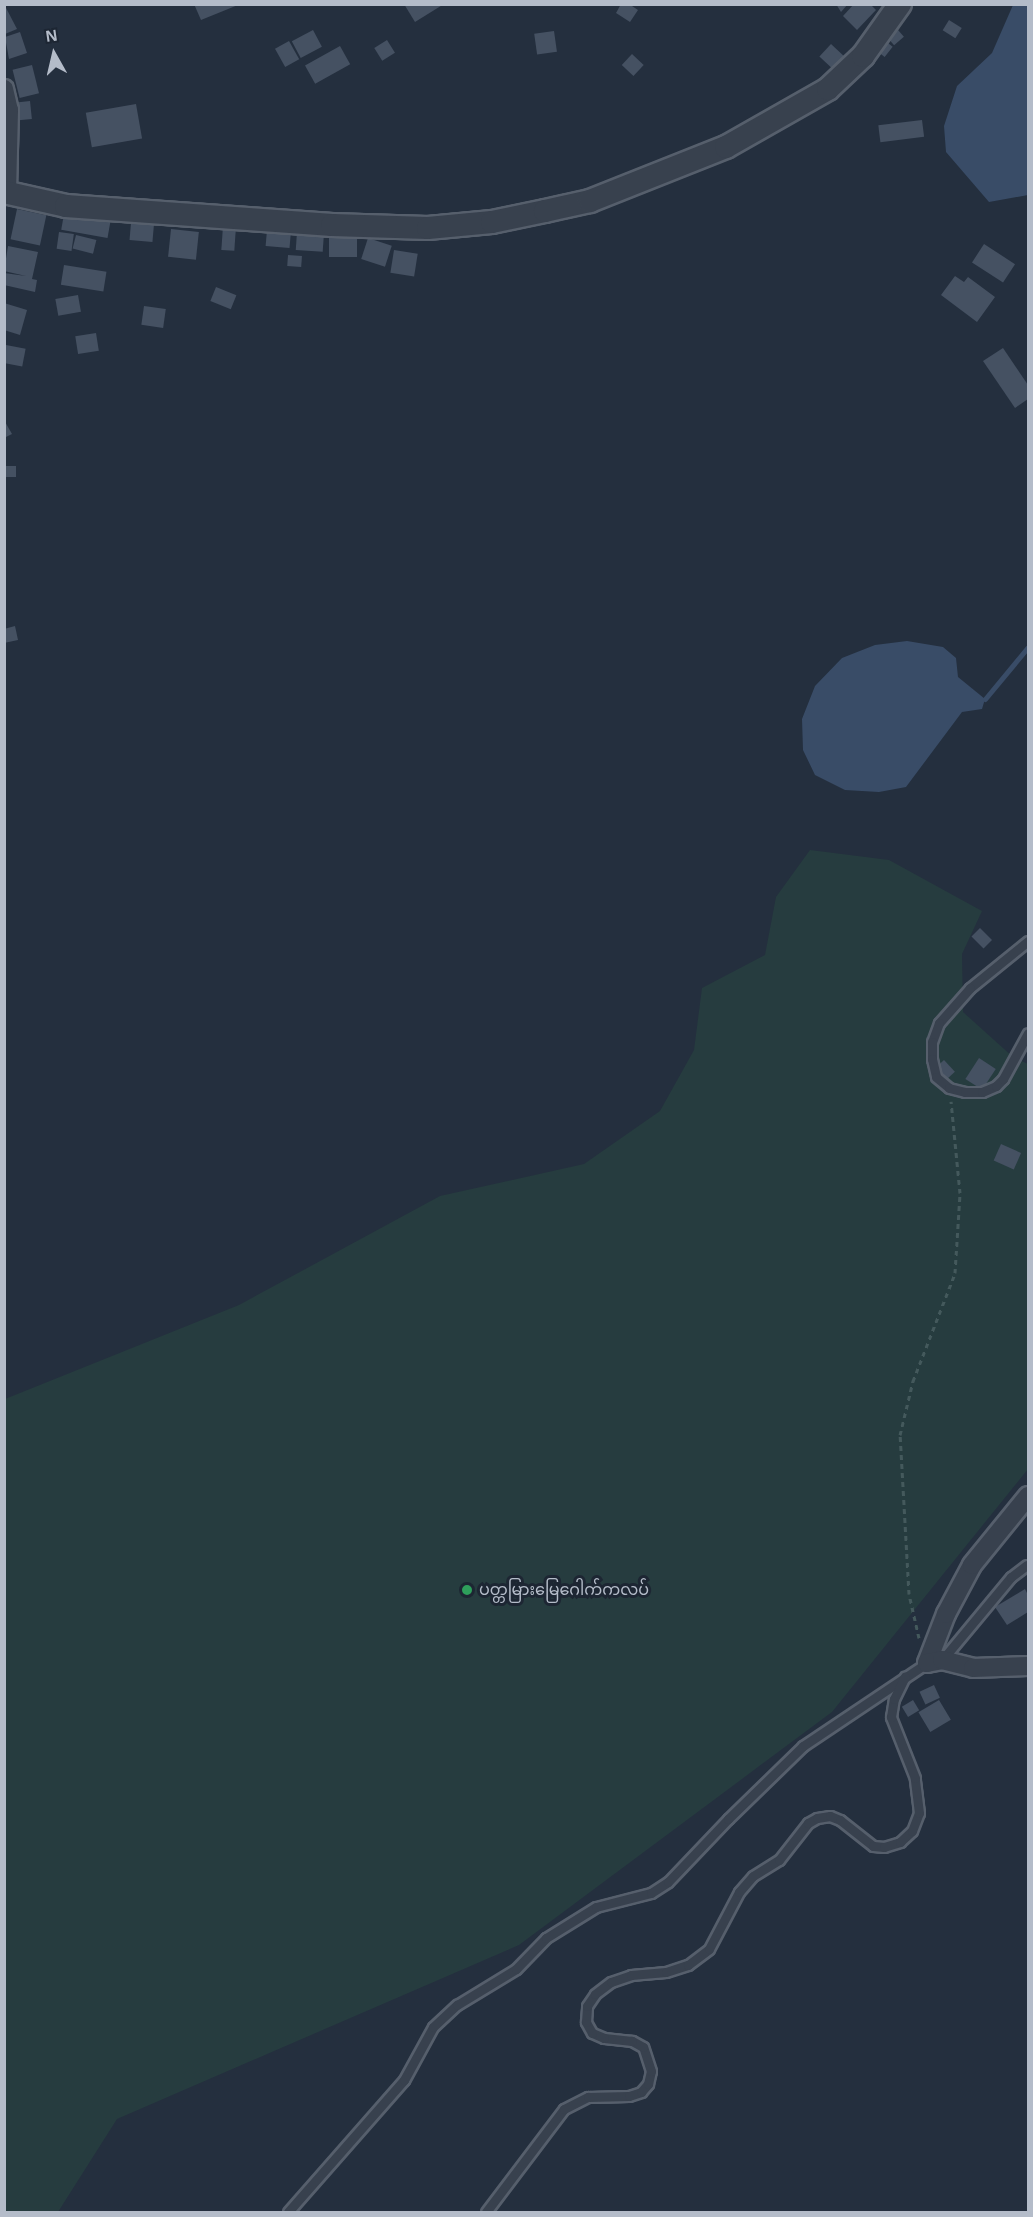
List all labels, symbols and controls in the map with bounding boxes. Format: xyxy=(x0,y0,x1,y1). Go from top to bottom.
north arrow xyxy=(24,24,84,84)
text: N xyxy=(45,26,58,45)
place label: ပတ္တမြားမြေဂေါက်ကလပ် xyxy=(479,1580,649,1600)
marker: ပတ္တမြားမြေဂေါက်ကလပ် xyxy=(460,1583,474,1597)

